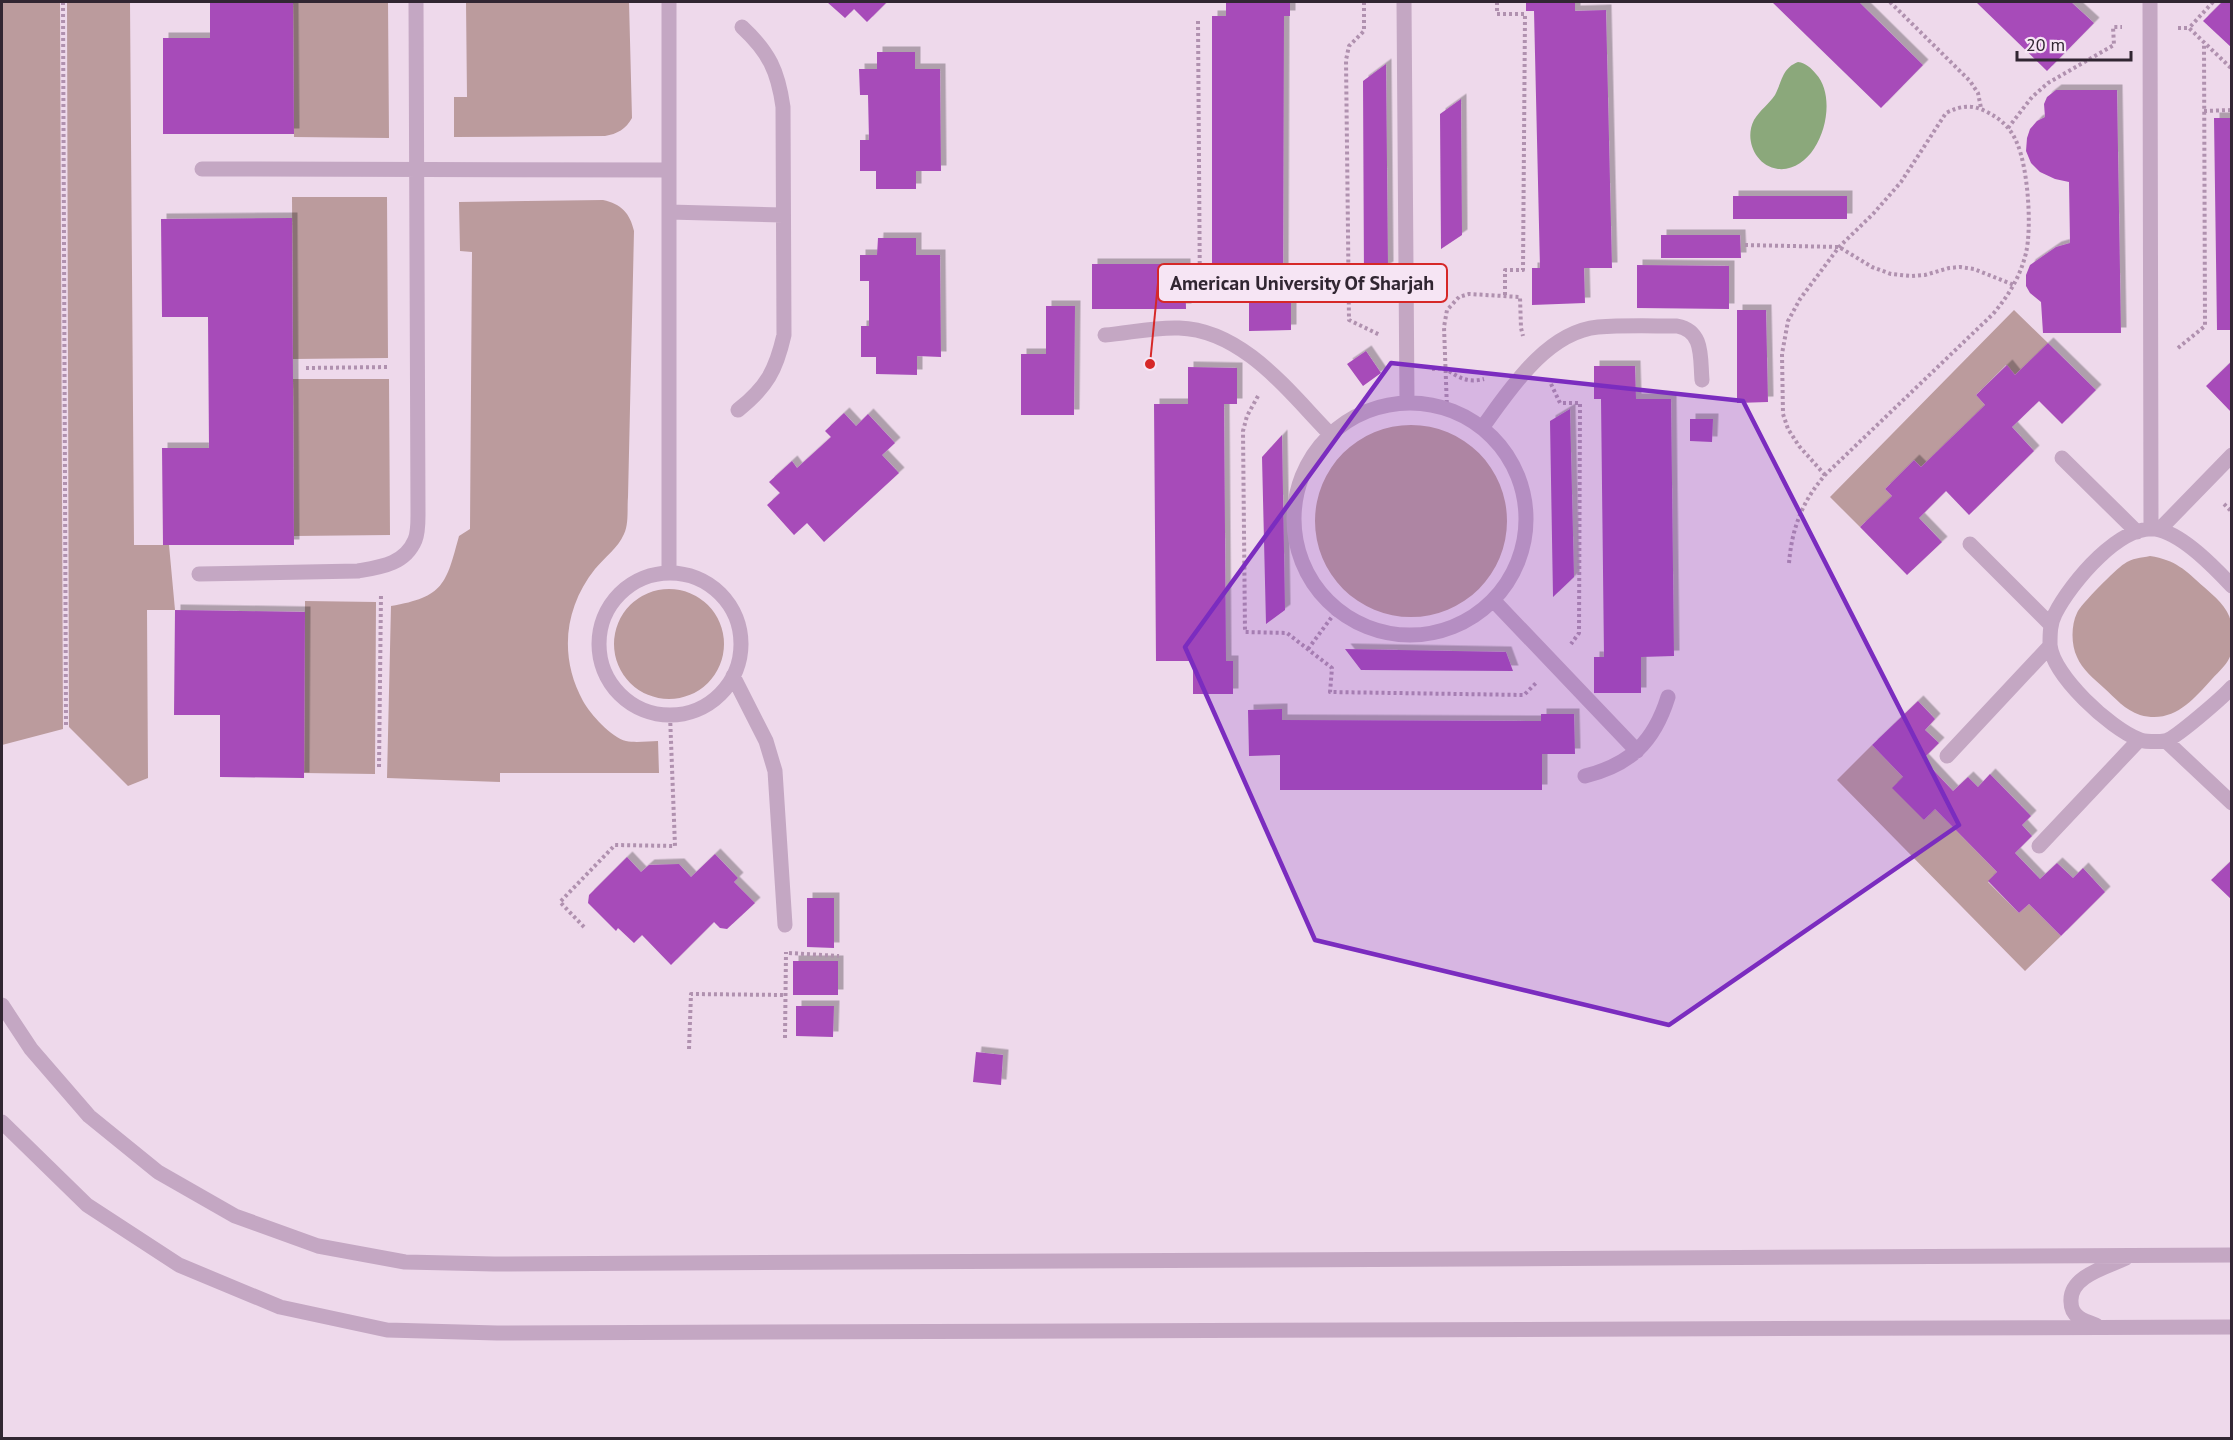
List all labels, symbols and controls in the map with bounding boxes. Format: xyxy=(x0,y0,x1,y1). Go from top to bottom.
scale bar xyxy=(2017,24,2131,62)
text: 20 m xyxy=(2026,33,2065,56)
callout: American University Of Sharjah xyxy=(1158,264,1447,302)
text: American University Of Sharjah xyxy=(1170,270,1434,296)

